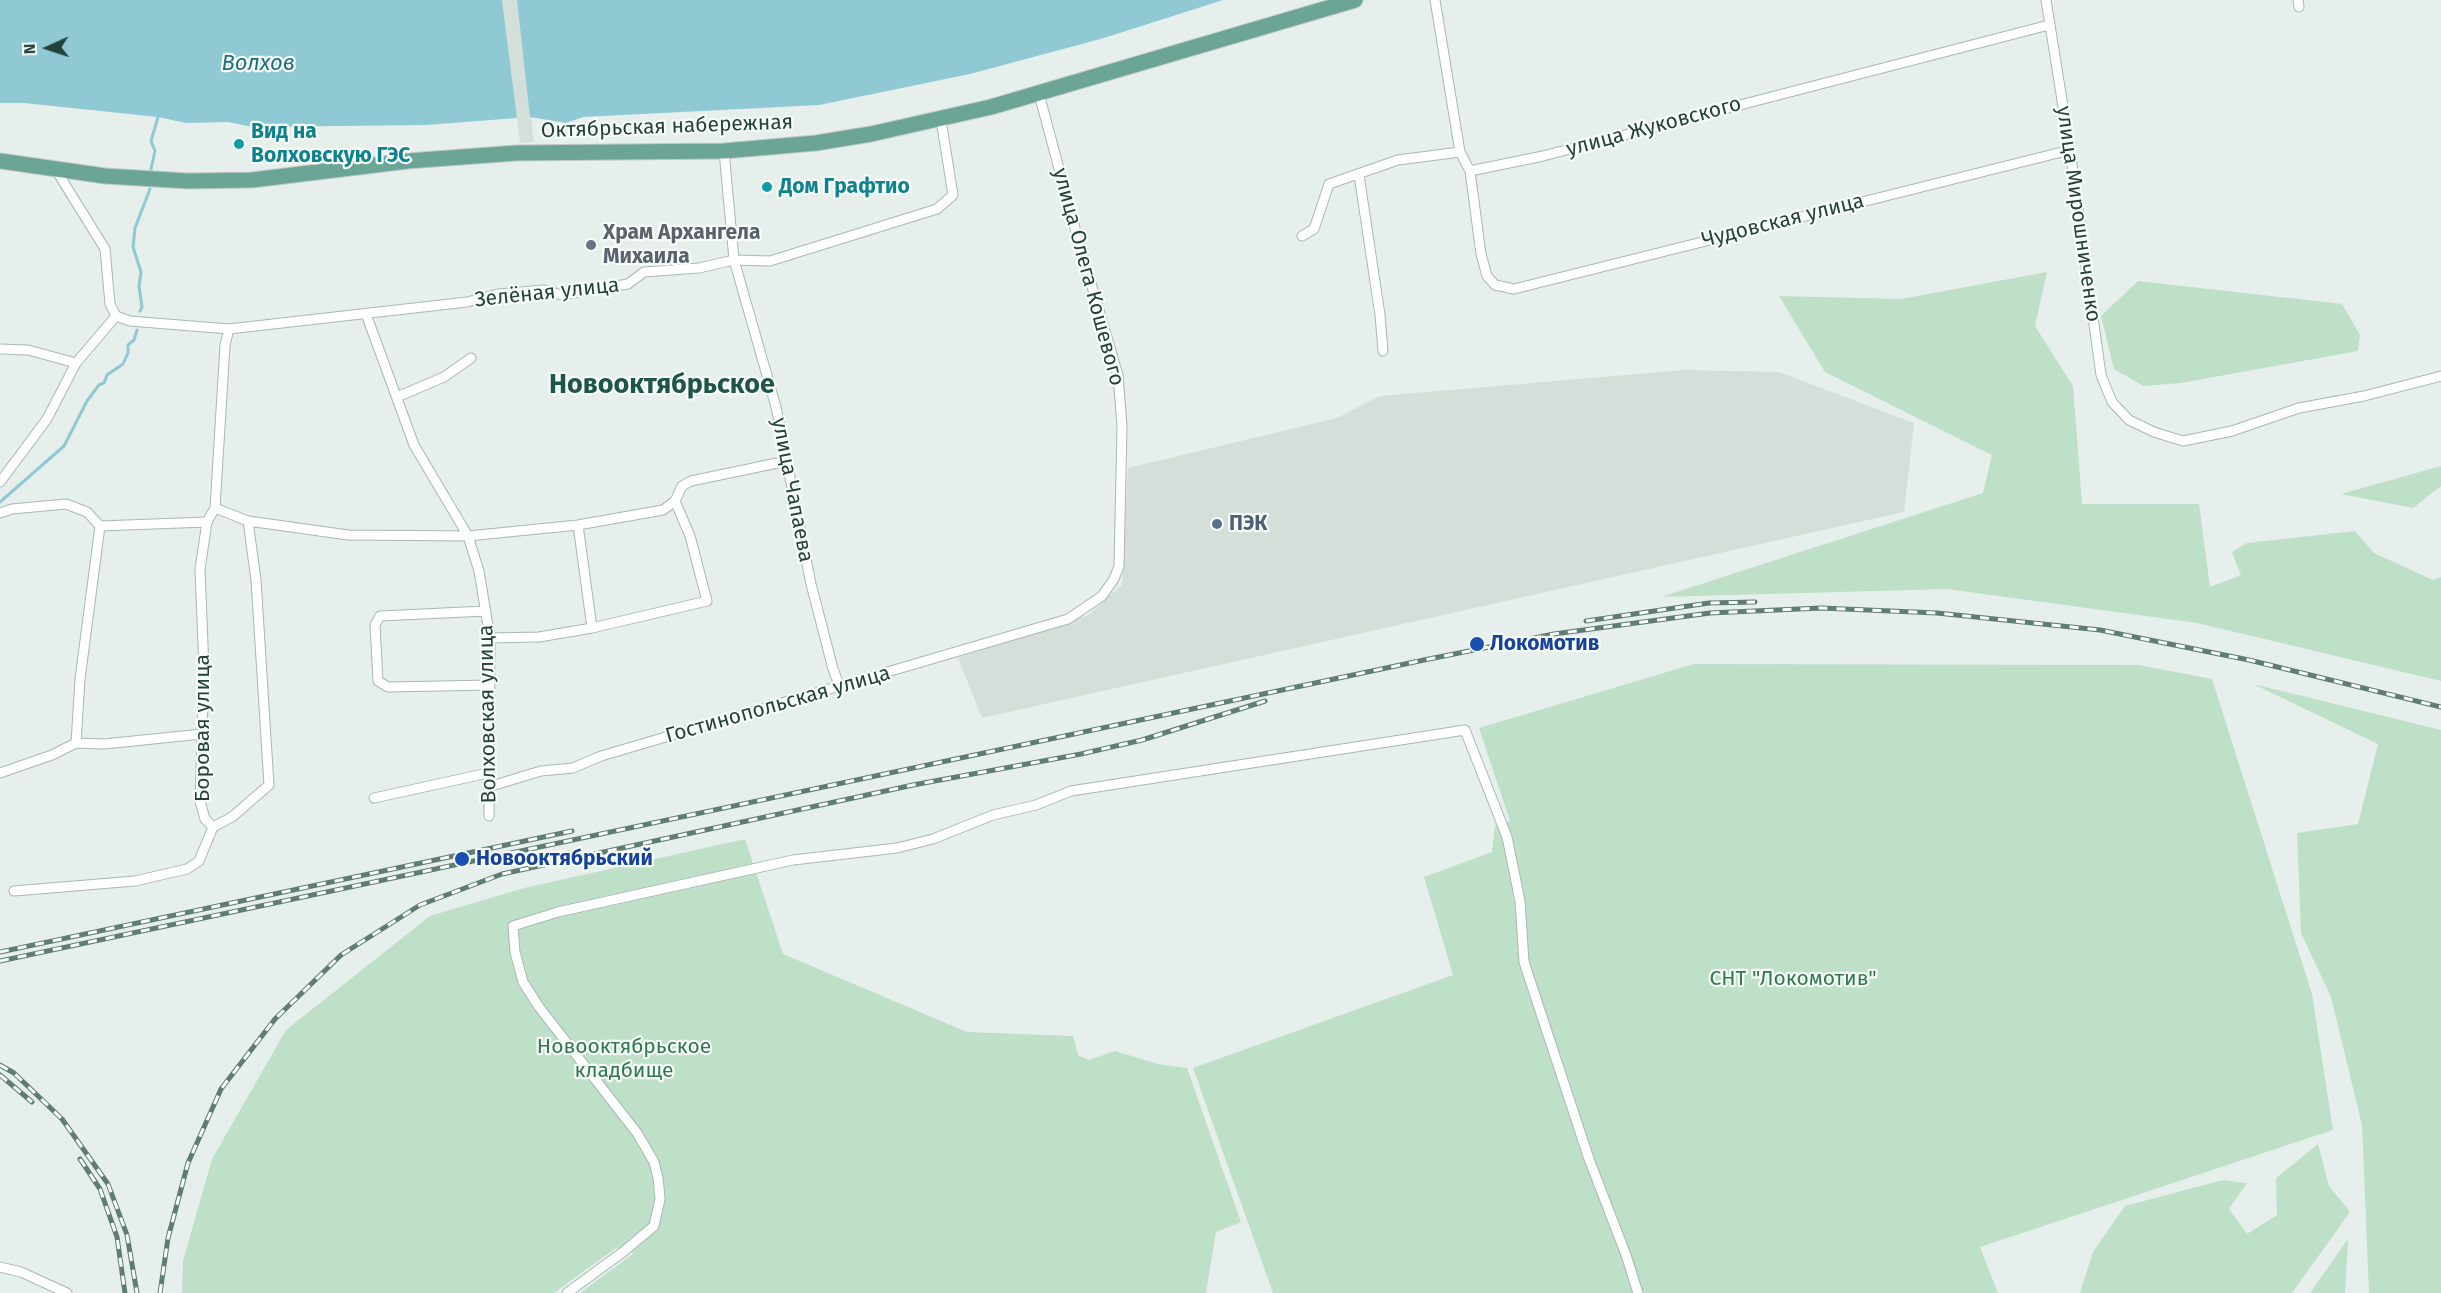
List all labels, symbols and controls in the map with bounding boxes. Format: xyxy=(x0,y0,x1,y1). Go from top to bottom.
north arrow xyxy=(18,18,78,78)
text: N xyxy=(20,43,39,55)
water label: Волхов xyxy=(221,51,295,77)
street label: улица Жуковского xyxy=(1564,92,1744,162)
street label: улица Мирошниченко xyxy=(2050,104,2106,324)
street label: Октябрьская набережная xyxy=(540,110,794,144)
place label: Вид на Волховскую ГЭС xyxy=(251,119,410,169)
marker: Вид на Волховскую ГЭС xyxy=(232,137,246,151)
street label: улица Олега Кошевого xyxy=(1047,165,1129,389)
place label: Дом Графтио xyxy=(779,174,910,200)
marker: Дом Графтио xyxy=(760,180,774,194)
street label: Чудовская улица xyxy=(1699,189,1867,253)
place label: Храм Архангела Михаила xyxy=(603,220,760,270)
marker: Храм Архангела Михаила xyxy=(584,238,598,252)
street label: Зелёная улица xyxy=(473,273,621,313)
district label: Новооктябрьское xyxy=(549,369,775,401)
street label: улица Чапаева xyxy=(766,416,818,564)
place label: ПЭК xyxy=(1229,511,1267,537)
marker: ПЭК xyxy=(1210,517,1224,531)
street label: Волховская улица xyxy=(474,624,502,804)
place label: Локомотив xyxy=(1490,631,1599,657)
marker: Локомотив xyxy=(1468,635,1486,653)
street label: Боровая улица xyxy=(190,654,216,802)
street label: Гостинопольская улица xyxy=(663,661,893,749)
place label: Новооктябрьский xyxy=(476,846,653,872)
marker: Новооктябрьский xyxy=(453,850,471,868)
park label: СНТ "Локомотив" xyxy=(1709,966,1877,992)
park label: Новооктябрьское кладбище xyxy=(537,1034,711,1084)

